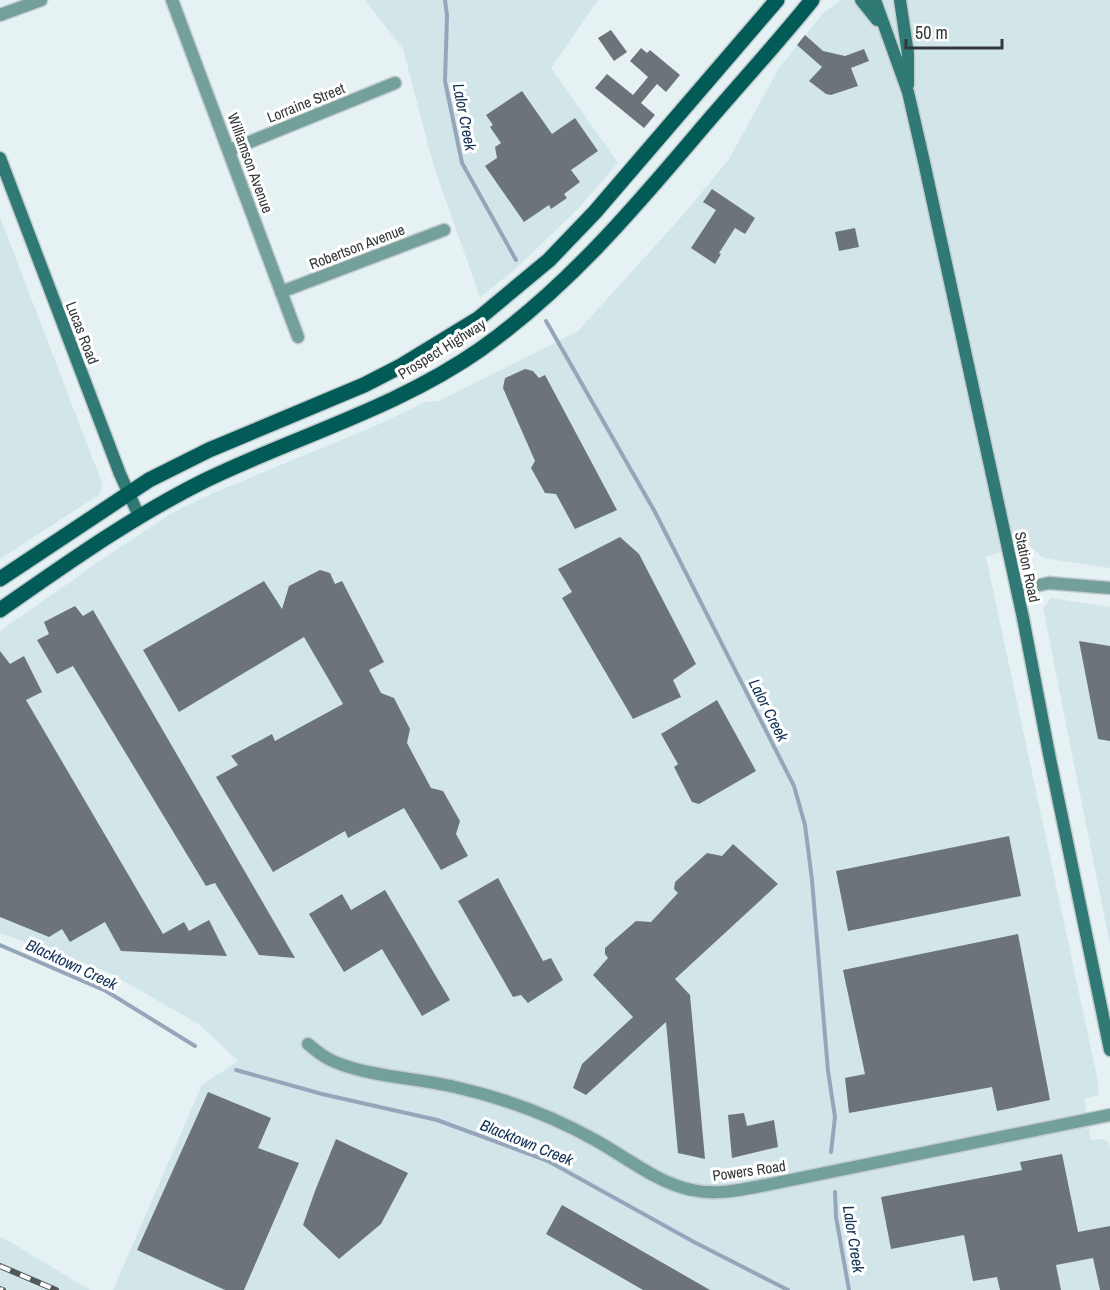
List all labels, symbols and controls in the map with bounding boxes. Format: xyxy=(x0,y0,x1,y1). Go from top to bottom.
scale bar xyxy=(906,12,1002,50)
text: 50 m xyxy=(915,20,948,45)
street label: Lorraine Street xyxy=(264,77,348,128)
water label: Lalor Creek xyxy=(448,82,482,153)
street label: Williamson Avenue xyxy=(223,110,278,216)
street label: Robertson Avenue xyxy=(306,219,408,274)
street label: Lucas Road xyxy=(61,298,104,367)
street label: Prospect Highway xyxy=(394,313,490,384)
street label: Station Road xyxy=(1010,530,1045,604)
water label: Lalor Creek xyxy=(744,675,794,746)
water label: Blacktown Creek xyxy=(23,933,122,995)
water label: Blacktown Creek xyxy=(477,1113,577,1171)
street label: Powers Road xyxy=(711,1155,787,1186)
water label: Lalor Creek xyxy=(838,1204,870,1275)

